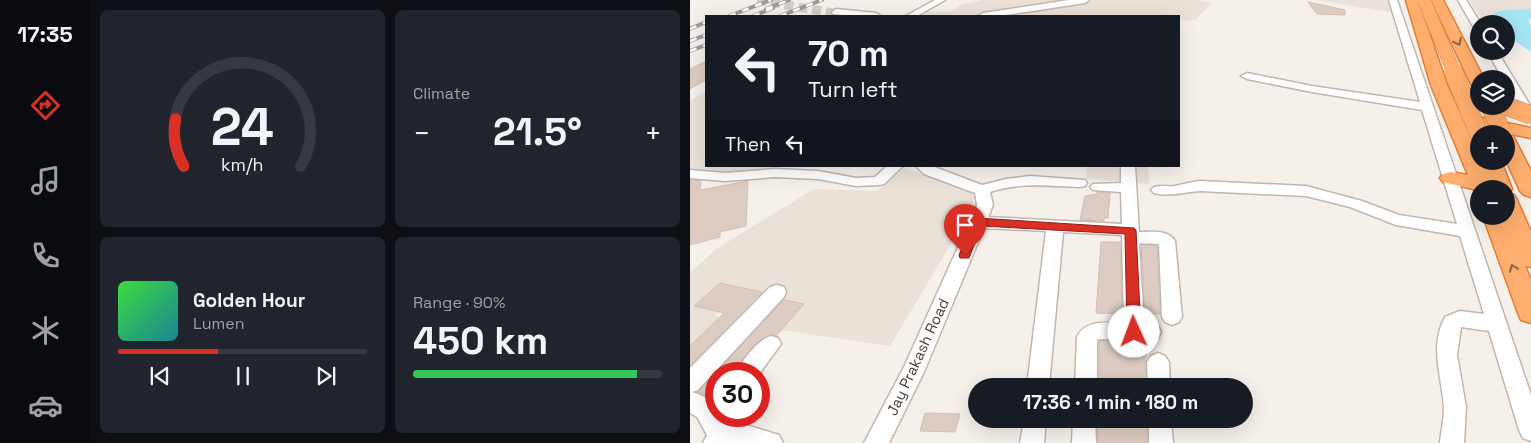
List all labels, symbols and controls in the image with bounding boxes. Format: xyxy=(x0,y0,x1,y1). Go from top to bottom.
map controls xyxy=(1470,15,1515,225)
button: search xyxy=(1470,15,1515,60)
text: 17:35 xyxy=(17,20,73,48)
text: 70 m xyxy=(808,32,889,76)
icon: left xyxy=(725,35,790,100)
one-way arrow xyxy=(1452,37,1462,46)
button: layers xyxy=(1470,70,1515,115)
text: Turn left xyxy=(808,75,898,103)
text: Climate xyxy=(413,83,470,104)
icon: directions xyxy=(28,88,63,123)
text: 24 xyxy=(211,94,274,160)
text: 21.5° xyxy=(493,108,582,156)
text: − xyxy=(413,115,430,151)
text: + xyxy=(645,115,662,151)
button: + xyxy=(1470,125,1515,170)
icon: left xyxy=(781,130,809,158)
text: Then xyxy=(725,132,771,157)
text: km/h xyxy=(221,153,264,176)
icon: music xyxy=(28,163,63,198)
button: − xyxy=(1470,180,1515,225)
pin xyxy=(944,204,986,255)
icon: arrive xyxy=(951,211,979,239)
icon: phone xyxy=(28,238,63,273)
one-way arrow xyxy=(1509,264,1519,273)
text: Golden Hour xyxy=(193,288,305,313)
text: Range · 90% xyxy=(413,292,505,313)
street label: Jay Prakash Road xyxy=(882,295,953,418)
position arrow xyxy=(1107,305,1159,357)
icon: climate xyxy=(28,313,63,348)
text: Lumen xyxy=(193,313,245,334)
text: 450 km xyxy=(413,317,548,365)
icon: previous xyxy=(146,362,174,390)
icon: pause xyxy=(229,362,257,390)
icon: next xyxy=(312,362,340,390)
speed limit sign: 30 xyxy=(705,362,770,427)
icon: car xyxy=(28,388,63,423)
text: 17:36 · 1 min · 180 m xyxy=(1023,390,1198,415)

